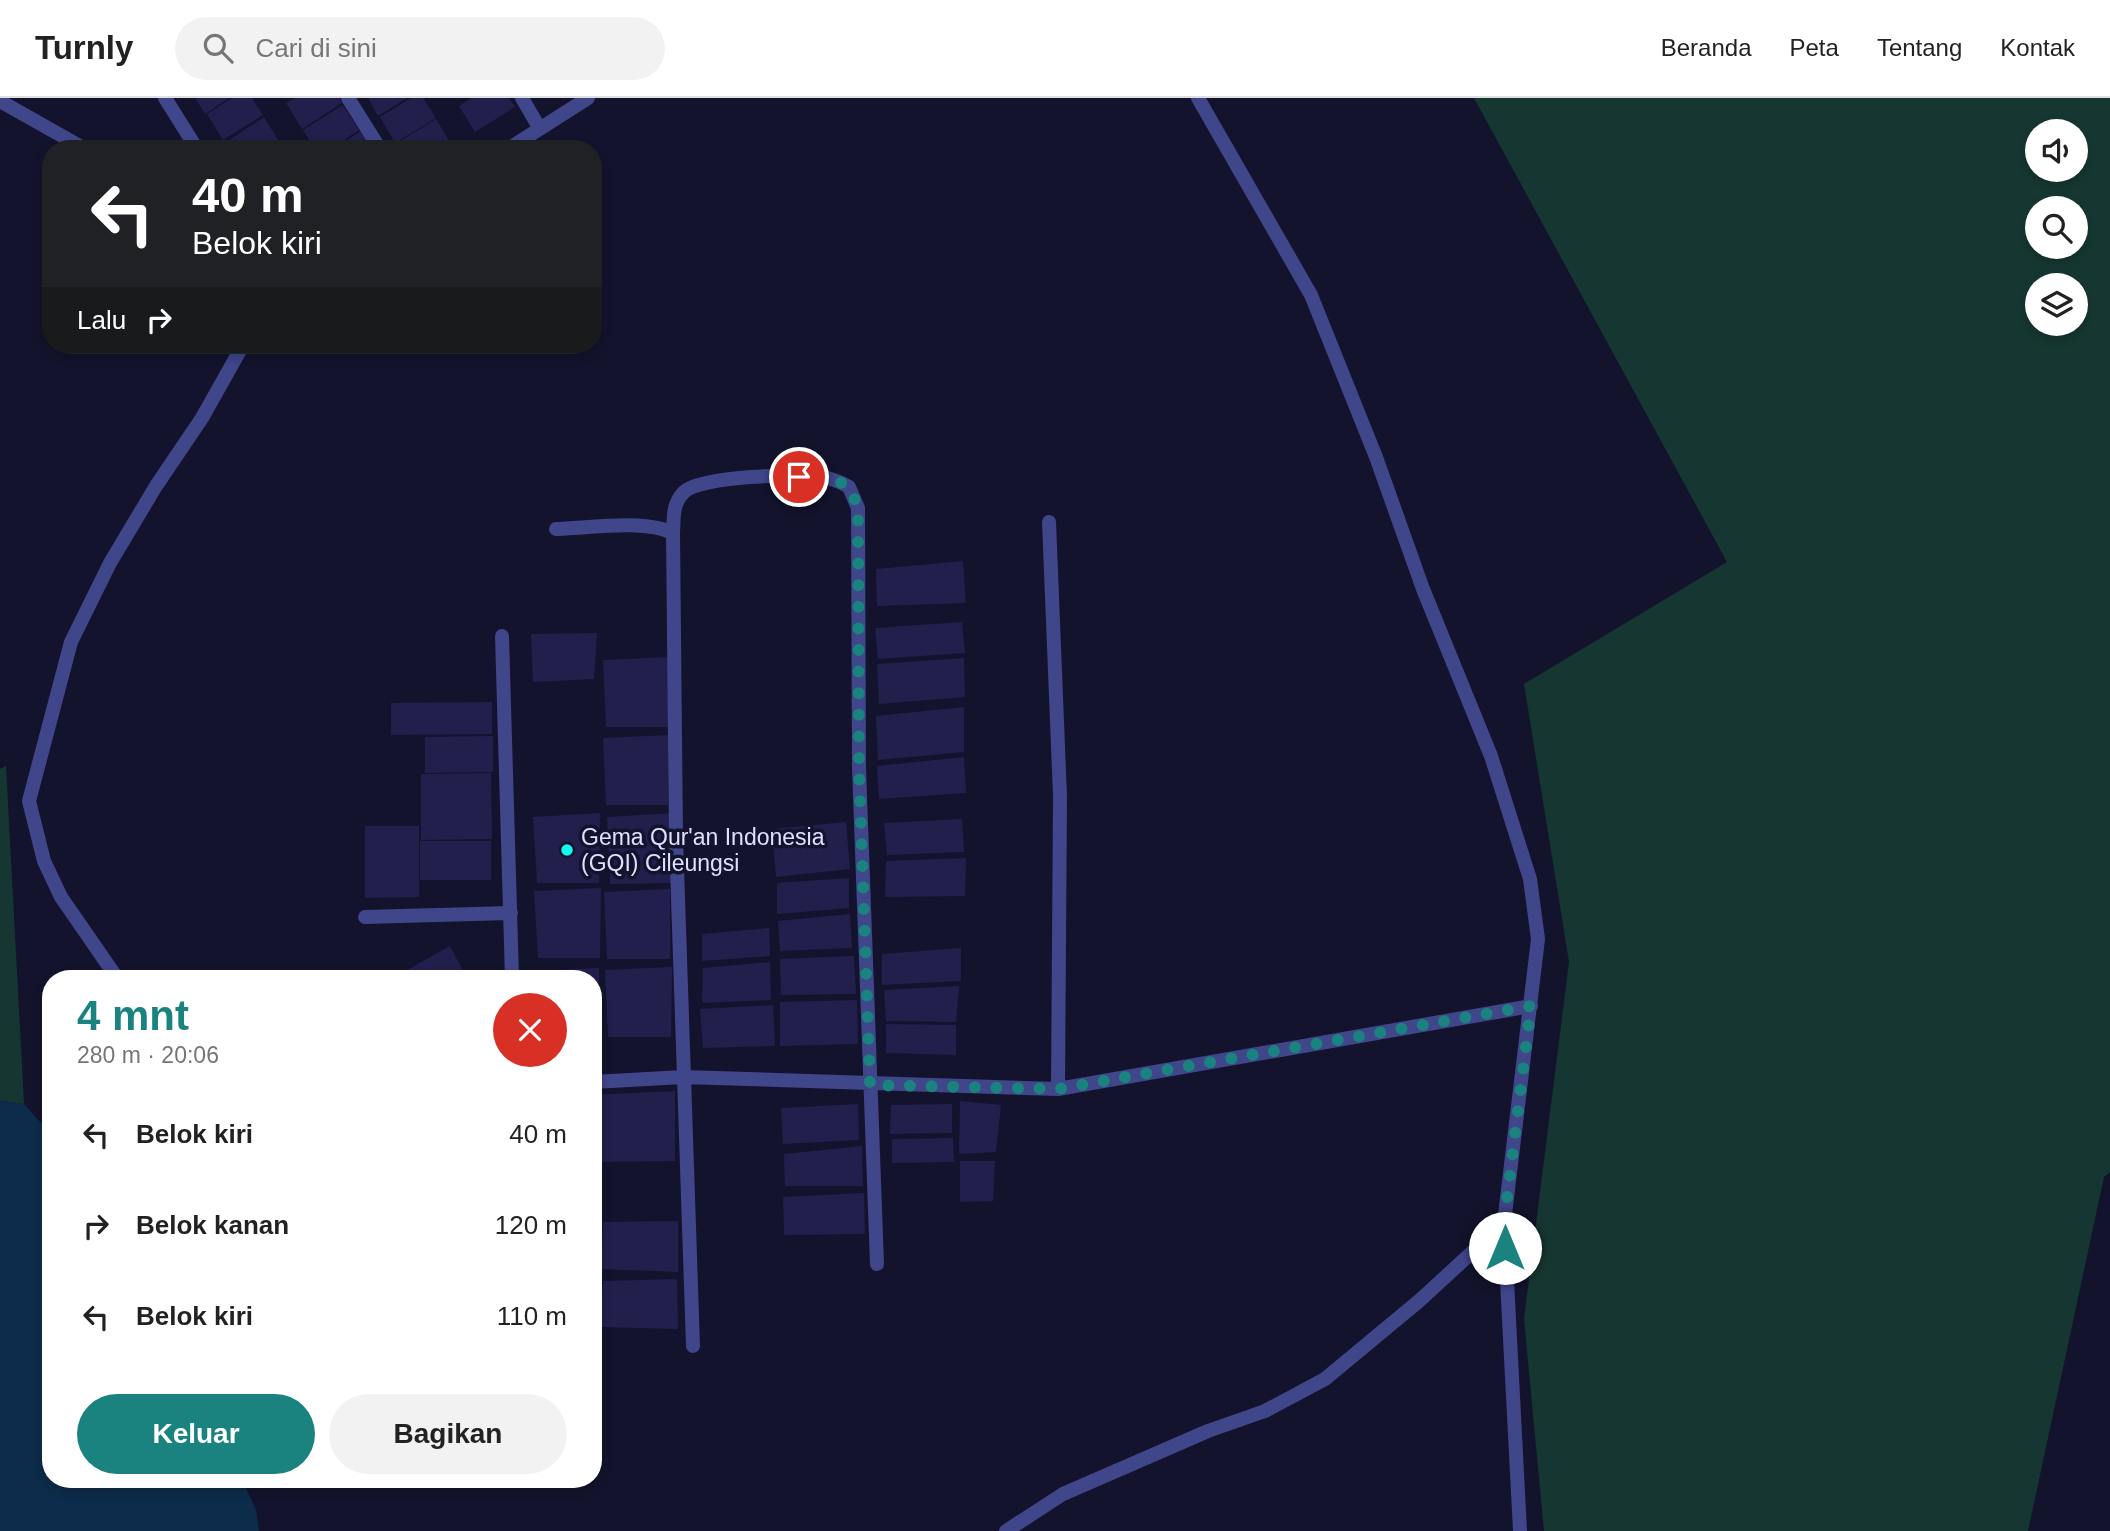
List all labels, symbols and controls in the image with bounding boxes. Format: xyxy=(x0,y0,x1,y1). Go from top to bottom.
search box xyxy=(175,17,665,80)
text: Turnly xyxy=(35,29,133,66)
icon: search xyxy=(199,29,237,67)
text: Cari di sini xyxy=(255,33,377,63)
text: Beranda xyxy=(1661,34,1752,61)
text: Peta xyxy=(1790,34,1839,61)
text: Tentang xyxy=(1877,34,1962,61)
text: Kontak xyxy=(2000,34,2075,61)
map controls xyxy=(2025,119,2088,336)
button: sound xyxy=(2025,119,2088,182)
icon: left xyxy=(77,168,168,259)
text: 40 m xyxy=(192,168,304,222)
button: search xyxy=(2025,196,2088,259)
text: Belok kiri xyxy=(192,225,322,261)
button: layers xyxy=(2025,273,2088,336)
icon: right xyxy=(140,301,178,339)
text: Lalu xyxy=(77,305,126,335)
pin xyxy=(769,447,829,507)
icon: arrive xyxy=(780,458,818,496)
place label: Gema Qur'an Indonesia (GQI) Cileungsi xyxy=(581,824,825,876)
marker: Gema Qur'an Indonesia (GQI) Cileungsi xyxy=(559,842,575,858)
text: 4 mnt xyxy=(77,992,189,1039)
button: close xyxy=(493,993,567,1067)
text: 280 m · 20:06 xyxy=(77,1042,219,1068)
icon: left xyxy=(77,1116,115,1154)
text: Belok kiri xyxy=(136,1119,253,1149)
text: 40 m xyxy=(509,1119,567,1149)
icon: right xyxy=(77,1207,115,1245)
text: Belok kanan xyxy=(136,1210,289,1240)
text: 120 m xyxy=(495,1210,567,1240)
position arrow xyxy=(1468,1211,1542,1285)
icon: left xyxy=(77,1298,115,1336)
text: Belok kiri xyxy=(136,1301,253,1331)
text: 110 m xyxy=(497,1301,567,1331)
button: Keluar xyxy=(77,1394,315,1474)
button: Bagikan xyxy=(329,1394,567,1474)

